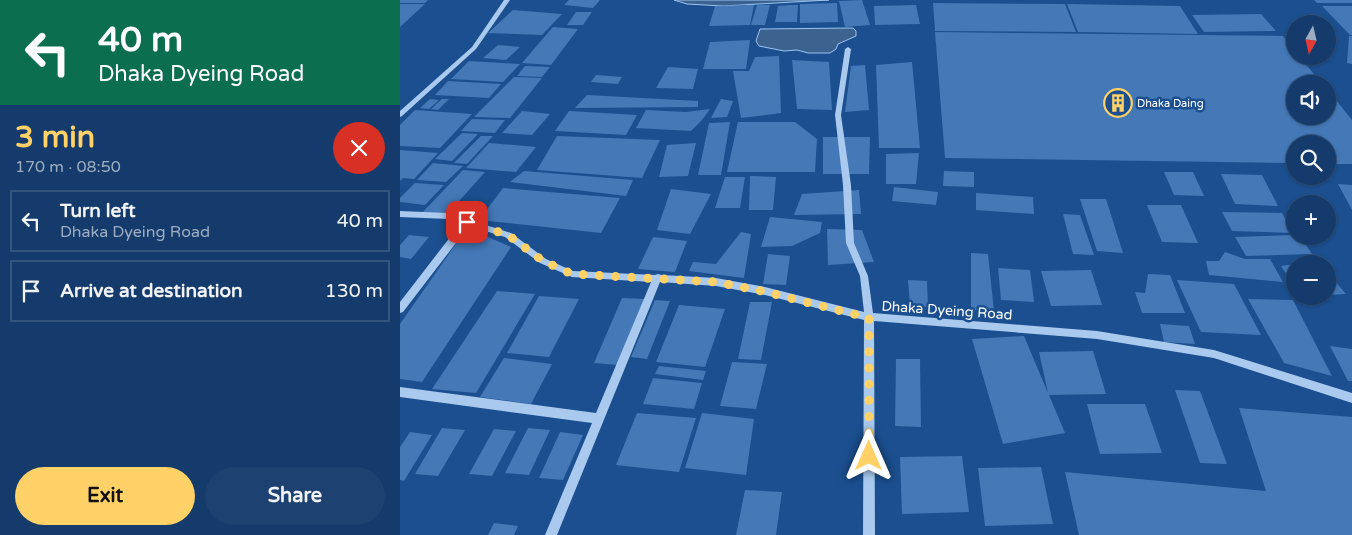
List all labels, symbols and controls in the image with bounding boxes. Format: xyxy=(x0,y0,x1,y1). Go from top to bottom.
north arrow xyxy=(1286,15,1336,65)
map controls xyxy=(1286,15,1336,305)
text: 40 m xyxy=(98,19,183,61)
icon: left xyxy=(15,20,80,85)
text: Dhaka Dyeing Road xyxy=(98,61,304,87)
button: sound xyxy=(1286,75,1336,125)
building icon: Dhaka Daing xyxy=(1103,88,1133,118)
place label: Dhaka Daing xyxy=(1137,97,1204,110)
text: 3 min xyxy=(15,119,95,156)
button: close xyxy=(333,122,385,174)
button: search xyxy=(1286,135,1336,185)
text: 170 m · 08:50 xyxy=(15,157,121,177)
button: + xyxy=(1286,195,1336,245)
text: Turn left xyxy=(60,200,136,222)
pin xyxy=(446,201,488,243)
icon: left xyxy=(17,207,45,235)
icon: arrive xyxy=(453,208,481,236)
text: 40 m xyxy=(337,210,383,232)
text: Dhaka Dyeing Road xyxy=(60,222,210,242)
button: − xyxy=(1286,255,1336,305)
icon: arrive xyxy=(17,277,45,305)
text: Arrive at destination xyxy=(60,280,243,302)
text: 130 m xyxy=(325,280,383,302)
street label: Dhaka Dyeing Road xyxy=(881,297,1013,324)
position arrow xyxy=(842,429,894,481)
button: Exit xyxy=(15,467,195,525)
button: Share xyxy=(205,467,385,525)

